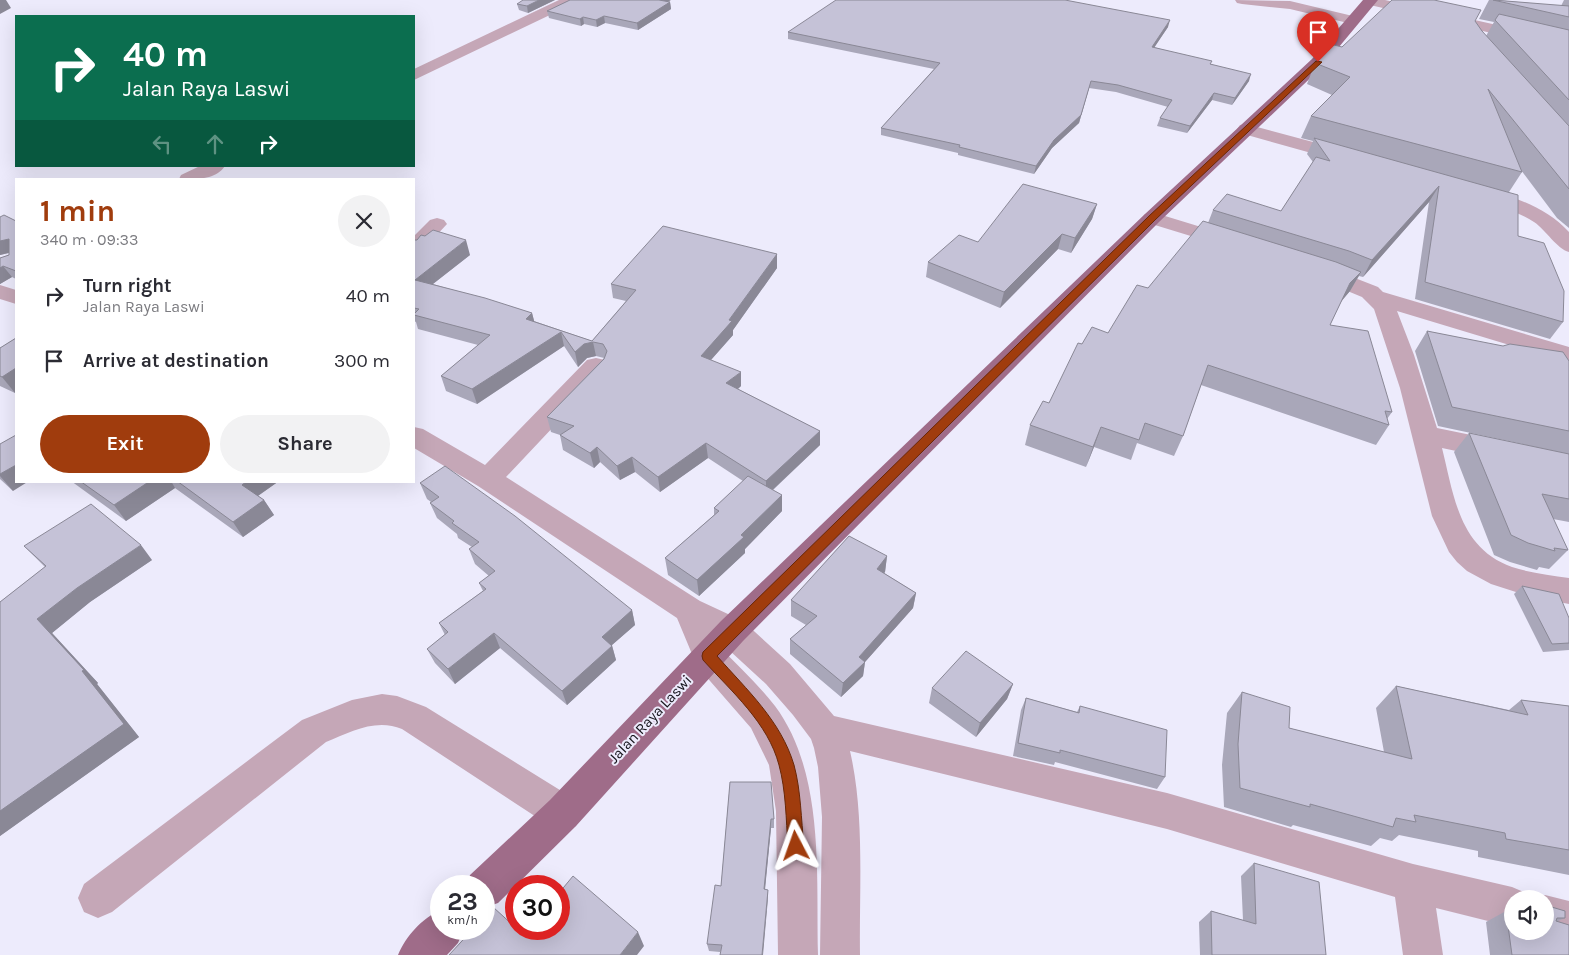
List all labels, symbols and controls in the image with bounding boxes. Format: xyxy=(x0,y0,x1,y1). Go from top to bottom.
pin xyxy=(1297,11,1339,62)
icon: arrive xyxy=(1304,18,1332,46)
text: 40 m xyxy=(123,34,208,75)
icon: right xyxy=(40,35,105,100)
text: Jalan Raya Laswi xyxy=(123,76,290,102)
icon: left xyxy=(148,130,176,158)
icon: ahead xyxy=(201,130,229,158)
icon: right xyxy=(254,130,282,158)
text: 1 min xyxy=(40,193,115,229)
button: close xyxy=(338,195,390,247)
text: 340 m · 09:33 xyxy=(40,230,138,249)
text: Turn right xyxy=(83,275,172,297)
icon: right xyxy=(40,282,68,310)
text: 40 m xyxy=(346,285,390,307)
text: Jalan Raya Laswi xyxy=(83,297,205,316)
icon: arrive xyxy=(40,347,68,375)
text: Arrive at destination xyxy=(83,350,269,372)
text: 300 m xyxy=(334,350,390,372)
button: Exit xyxy=(40,415,210,473)
button: Share xyxy=(220,415,390,473)
street label: Jalan Raya Laswi xyxy=(605,671,695,767)
position arrow xyxy=(769,819,821,871)
speed limit sign: 30 xyxy=(505,875,570,940)
text: 23 xyxy=(447,887,478,916)
map controls xyxy=(1504,890,1554,940)
button: sound xyxy=(1504,890,1554,940)
text: km/h xyxy=(447,913,478,927)

